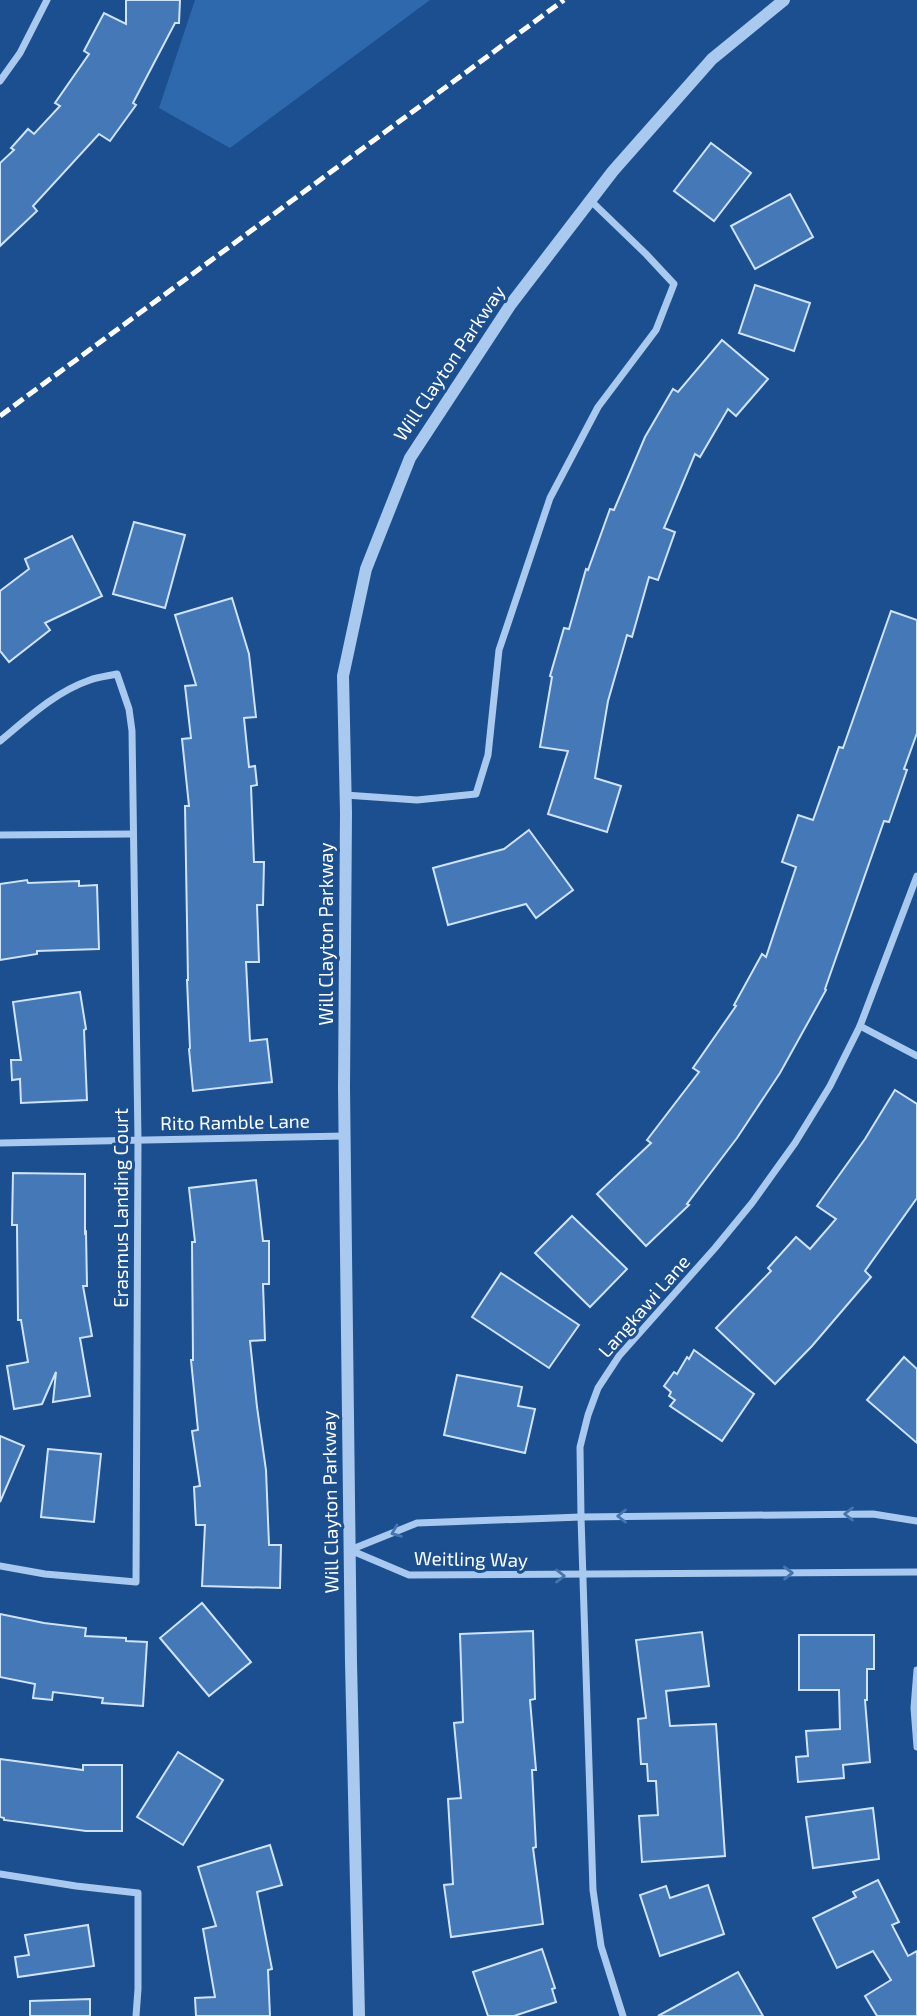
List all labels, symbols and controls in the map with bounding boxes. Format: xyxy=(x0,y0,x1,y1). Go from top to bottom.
street label: Will Clayton Parkway xyxy=(388,280,509,445)
street label: Will Clayton Parkway xyxy=(314,843,337,1025)
street label: Erasmus Landing Court xyxy=(109,1108,132,1308)
street label: Rito Ramble Lane xyxy=(160,1109,310,1134)
street label: Langkawi Lane xyxy=(593,1250,694,1362)
street label: Will Clayton Parkway xyxy=(316,1410,343,1594)
one-way arrow xyxy=(843,1506,854,1522)
one-way arrow xyxy=(616,1508,626,1524)
one-way arrow xyxy=(391,1523,403,1537)
street label: Weitling Way xyxy=(414,1546,528,1571)
one-way arrow xyxy=(783,1565,793,1581)
one-way arrow xyxy=(555,1568,566,1584)

